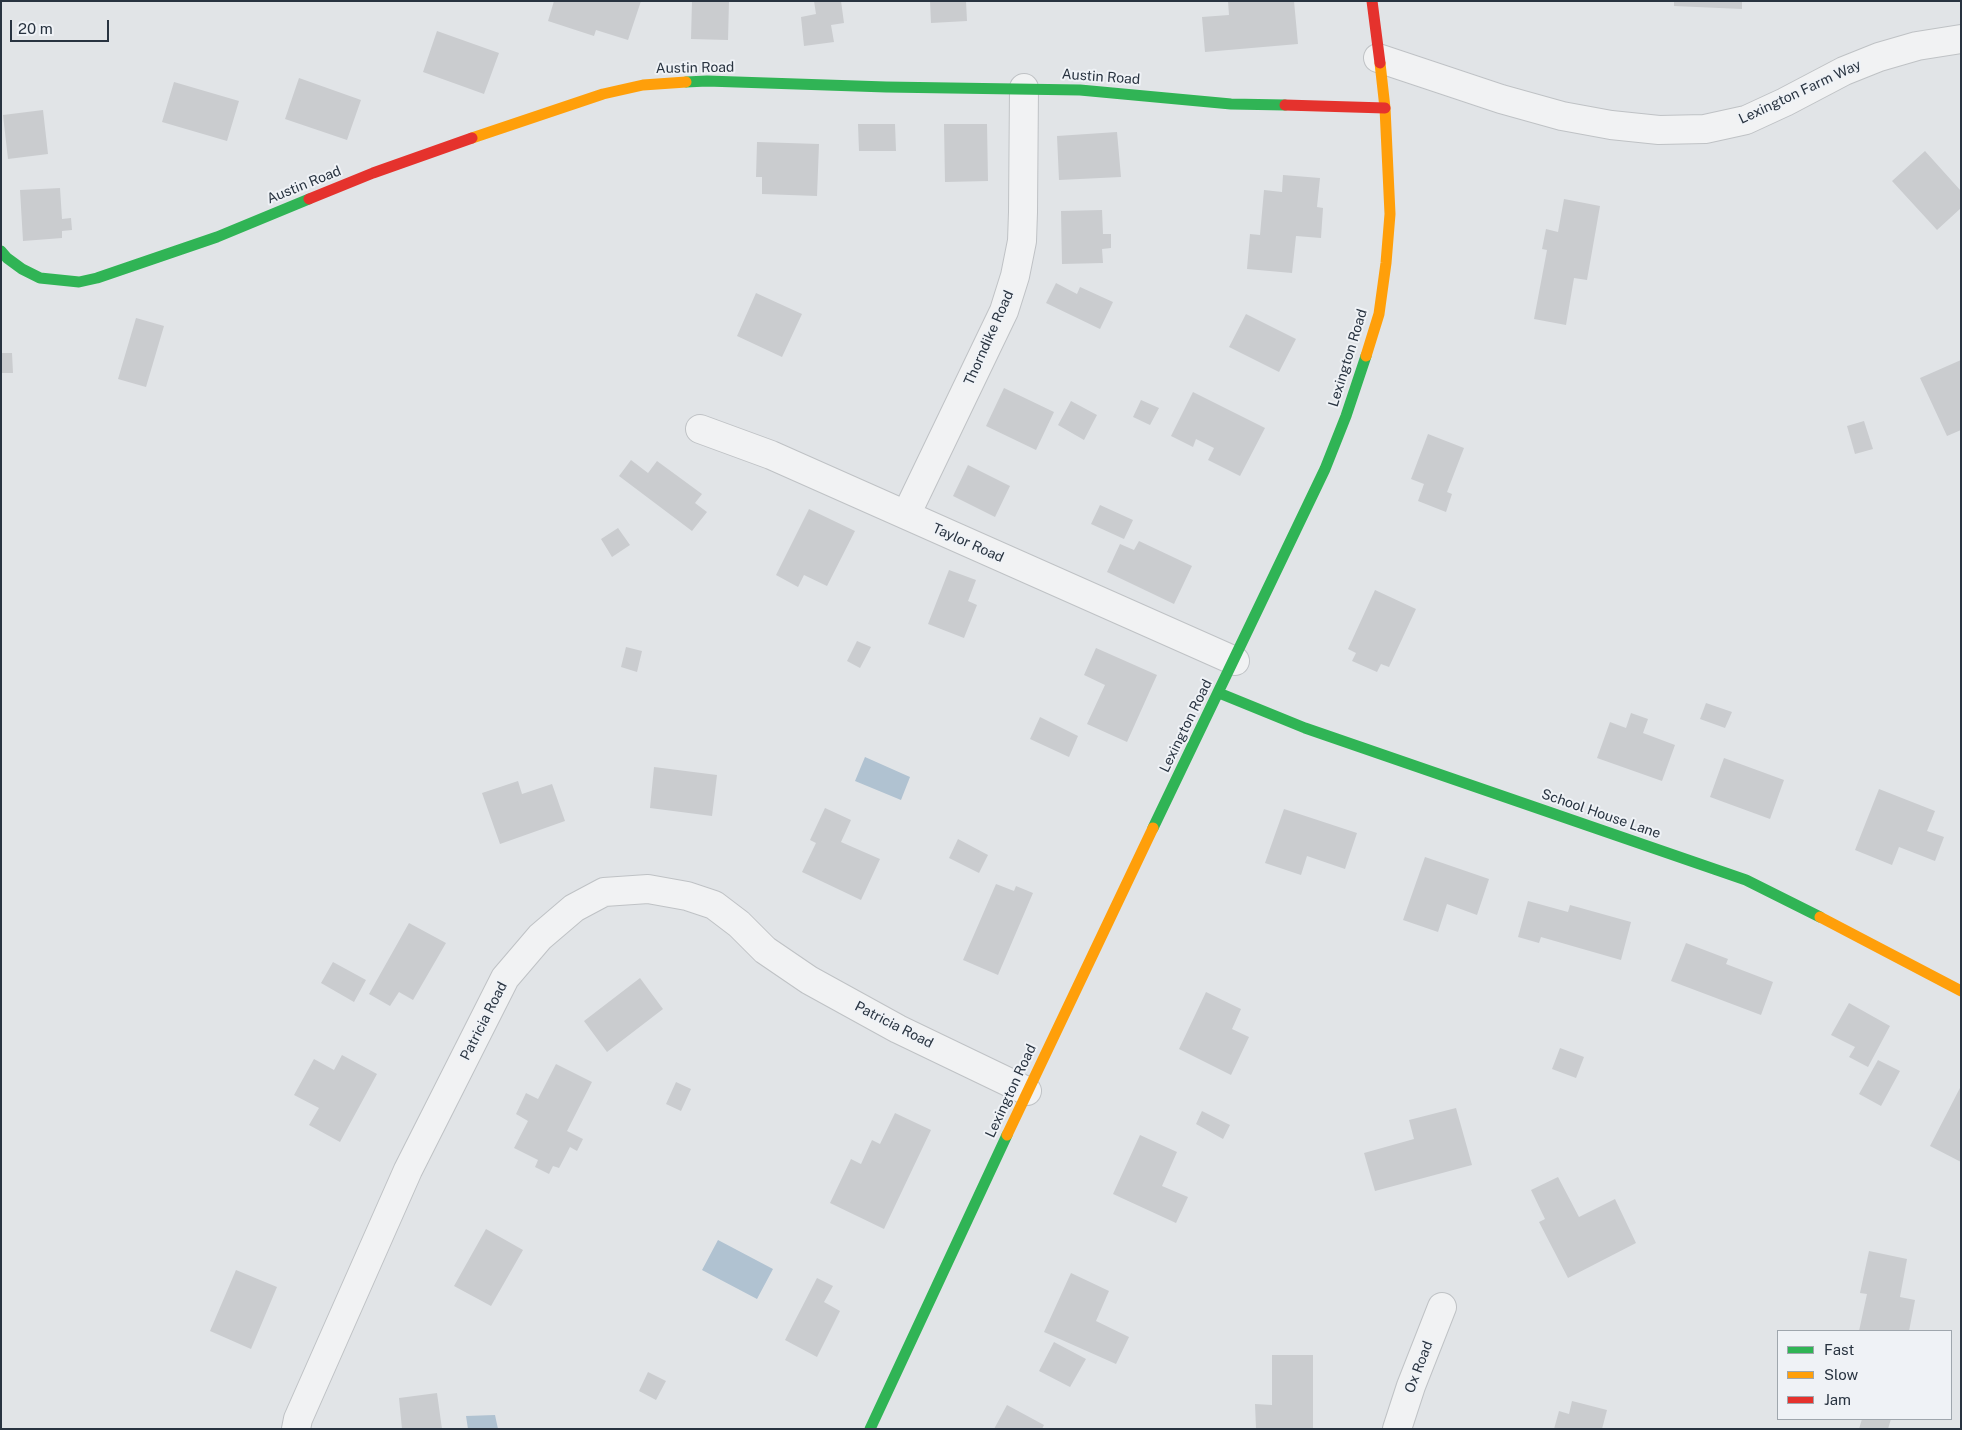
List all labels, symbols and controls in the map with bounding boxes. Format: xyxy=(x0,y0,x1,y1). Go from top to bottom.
scale bar xyxy=(12,10,111,42)
text: 20 m xyxy=(18,20,53,37)
street label: Lexington Farm Way xyxy=(1736,56,1864,128)
street label: Austin Road xyxy=(656,59,734,77)
street label: Austin Road xyxy=(1061,66,1141,88)
street label: Austin Road xyxy=(264,163,344,207)
street label: Thorndike Road xyxy=(961,288,1017,388)
street label: Lexington Road xyxy=(1325,307,1371,409)
street label: Taylor Road xyxy=(930,520,1006,566)
street label: Lexington Road xyxy=(1156,677,1216,775)
street label: School House Lane xyxy=(1539,786,1663,842)
street label: Patricia Road xyxy=(457,979,511,1063)
street label: Patricia Road xyxy=(852,998,936,1052)
street label: Lexington Road xyxy=(982,1042,1040,1140)
legend xyxy=(1777,1330,1952,1420)
street label: Ox Road xyxy=(1401,1339,1437,1395)
text: Fast xyxy=(1824,1341,1854,1358)
text: Slow xyxy=(1824,1366,1858,1383)
text: Jam xyxy=(1824,1391,1851,1408)

